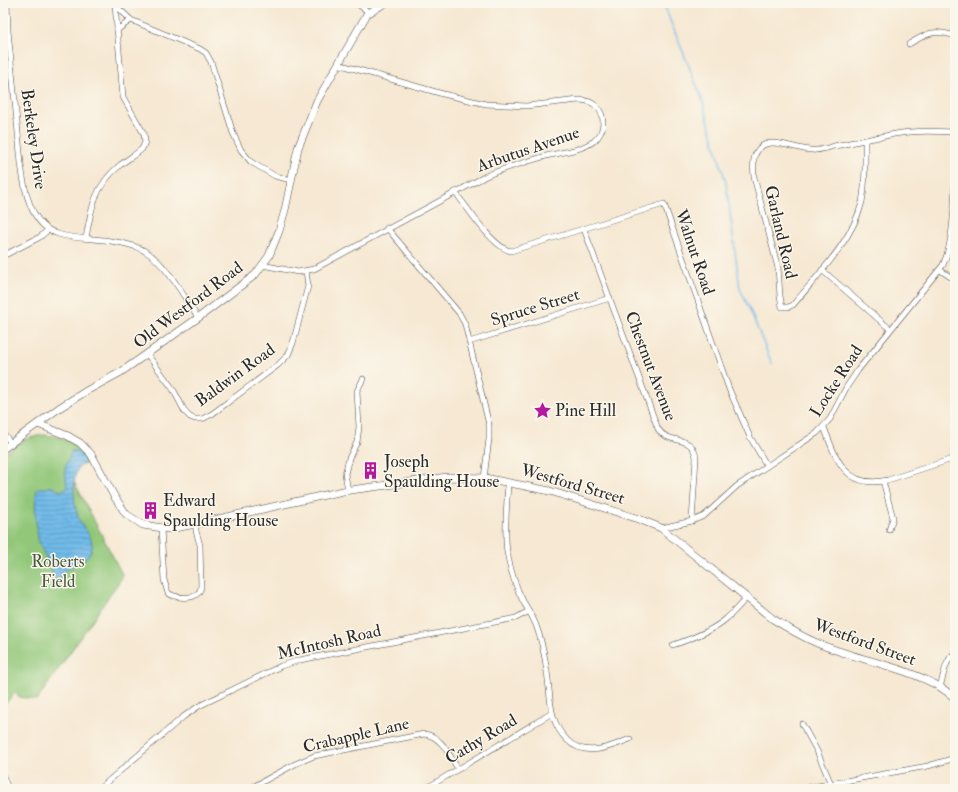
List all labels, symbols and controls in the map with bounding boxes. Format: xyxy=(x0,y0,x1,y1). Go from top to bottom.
street label: Berkeley Drive xyxy=(16,88,51,191)
street label: Arbutus Avenue xyxy=(473,122,582,177)
street label: Garland Road xyxy=(760,183,802,281)
street label: Walnut Road xyxy=(670,205,720,298)
street label: Old Westford Road xyxy=(129,257,247,353)
street label: Spruce Street xyxy=(488,283,583,331)
street label: Chestnut Avenue xyxy=(621,308,681,424)
street label: Baldwin Road xyxy=(191,339,280,411)
street label: Locke Road xyxy=(805,341,867,421)
place icon: Pine Hill xyxy=(532,400,552,420)
place label: Pine Hill xyxy=(555,400,617,421)
place label: Joseph Spaulding House xyxy=(383,451,499,493)
street label: Westford Street xyxy=(518,459,628,509)
building icon: Joseph Spaulding House xyxy=(361,461,381,481)
place label: Edward Spaulding House xyxy=(163,490,278,532)
building icon: Edward Spaulding House xyxy=(140,500,160,520)
park label: Roberts Field xyxy=(31,551,85,592)
street label: Westford Street xyxy=(810,613,919,670)
street label: McIntosh Road xyxy=(275,620,384,664)
street label: Cathy Road xyxy=(441,709,522,770)
street label: Crabapple Lane xyxy=(301,713,411,758)

